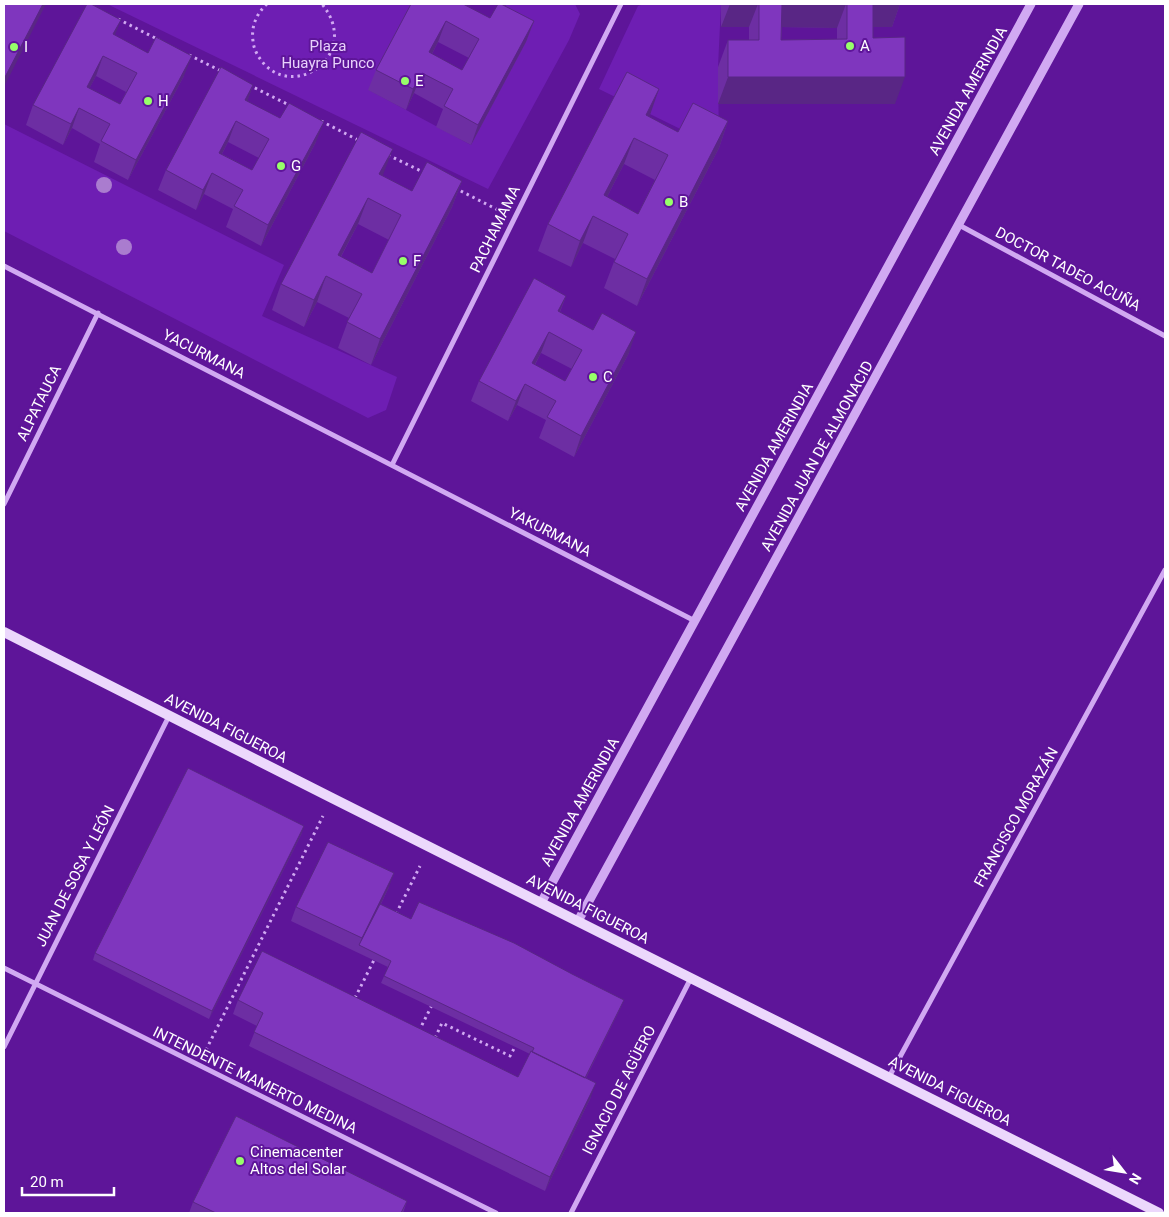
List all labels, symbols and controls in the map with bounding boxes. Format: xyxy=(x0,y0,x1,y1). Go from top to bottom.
street label: AVENIDA AMERINDIA xyxy=(925,23,1011,159)
park label: Plaza Huayra Punco xyxy=(281,37,375,72)
place label: A xyxy=(860,37,870,55)
place label: I xyxy=(24,38,28,56)
marker: A xyxy=(844,40,856,52)
marker: I xyxy=(8,41,20,53)
place label: E xyxy=(415,72,424,90)
marker: E xyxy=(399,75,411,87)
place label: H xyxy=(158,92,169,110)
marker: H xyxy=(142,95,154,107)
place label: G xyxy=(291,157,301,175)
marker: G xyxy=(275,160,287,172)
street label: PACHAMAMA xyxy=(466,182,524,275)
place label: B xyxy=(679,193,688,211)
marker: B xyxy=(663,196,675,208)
street label: DOCTOR TADEO ACUÑA xyxy=(992,223,1144,315)
place label: F xyxy=(413,252,421,270)
marker: F xyxy=(397,255,409,267)
street label: YACURMANA xyxy=(160,325,249,383)
street label: AVENIDA JUAN DE ALMONACID xyxy=(757,358,877,554)
street label: ALPATAUCA xyxy=(13,362,65,444)
place label: C xyxy=(603,368,613,386)
marker: C xyxy=(587,371,599,383)
street label: AVENIDA AMERINDIA xyxy=(731,379,817,515)
street label: YAKURMANA xyxy=(506,504,594,561)
street label: AVENIDA FIGUEROA xyxy=(162,689,291,767)
street label: AVENIDA AMERINDIA xyxy=(537,734,623,870)
street label: FRANCISCO MORAZÁN xyxy=(970,744,1062,890)
street label: JUAN DE SOSA Y LEÓN xyxy=(32,802,118,950)
street label: AVENIDA FIGUEROA xyxy=(524,870,653,948)
street label: IGNACIO DE AGÜERO xyxy=(579,1022,659,1158)
street label: INTENDENTE MAMERTO MEDINA xyxy=(150,1023,360,1138)
street label: AVENIDA FIGUEROA xyxy=(886,1052,1015,1130)
place label: Cinemacenter Altos del Solar xyxy=(250,1143,346,1178)
north arrow xyxy=(1099,1147,1149,1197)
marker: Cinemacenter Altos del Solar xyxy=(234,1155,246,1167)
scale bar xyxy=(22,1164,115,1196)
text: N xyxy=(1126,1170,1145,1187)
text: 20 m xyxy=(30,1173,64,1191)

